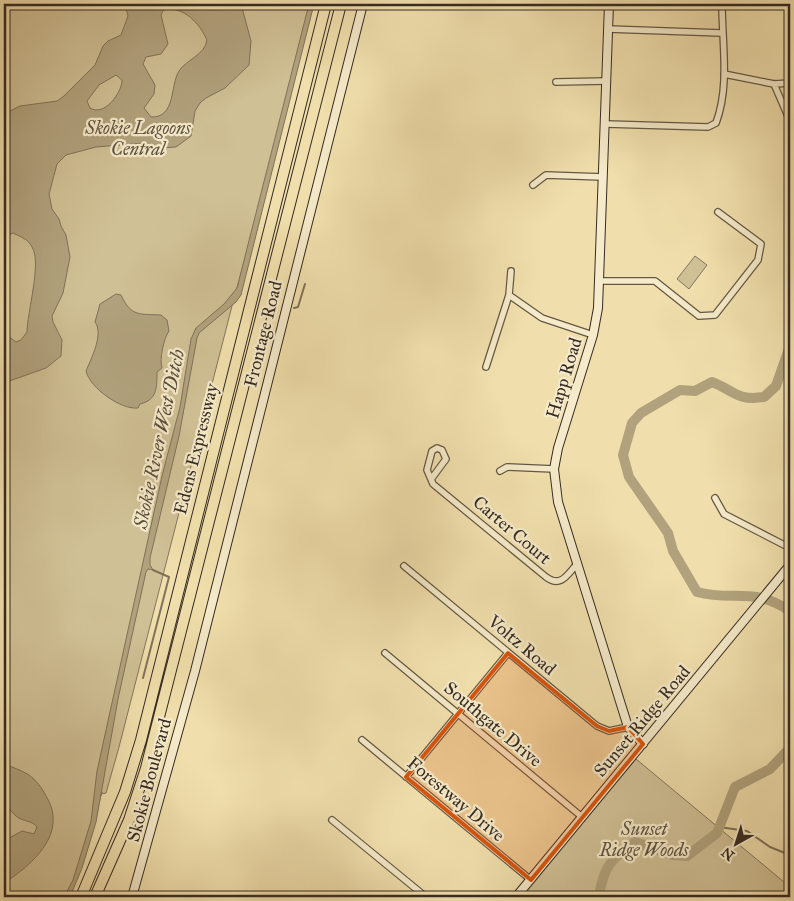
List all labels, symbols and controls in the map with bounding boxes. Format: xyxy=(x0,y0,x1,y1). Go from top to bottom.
park label: Skokie Lagoons Central xyxy=(84,117,192,160)
street label: Frontage Road xyxy=(239,278,288,390)
street label: Happ Road xyxy=(541,335,587,421)
water label: Skokie River West Ditch xyxy=(129,347,189,532)
street label: Edens Expressway xyxy=(169,381,223,517)
street label: Carter Court xyxy=(468,491,556,569)
street label: Voltz Road xyxy=(483,610,561,680)
street label: Sunset Ridge Road xyxy=(589,661,696,782)
street label: Southgate Drive xyxy=(439,677,546,772)
street label: Skokie Boulevard xyxy=(122,716,176,844)
street label: Forestway Drive xyxy=(403,752,509,846)
park label: Sunset Ridge Woods xyxy=(598,818,689,861)
north arrow xyxy=(712,818,762,868)
text: N xyxy=(718,843,738,864)

